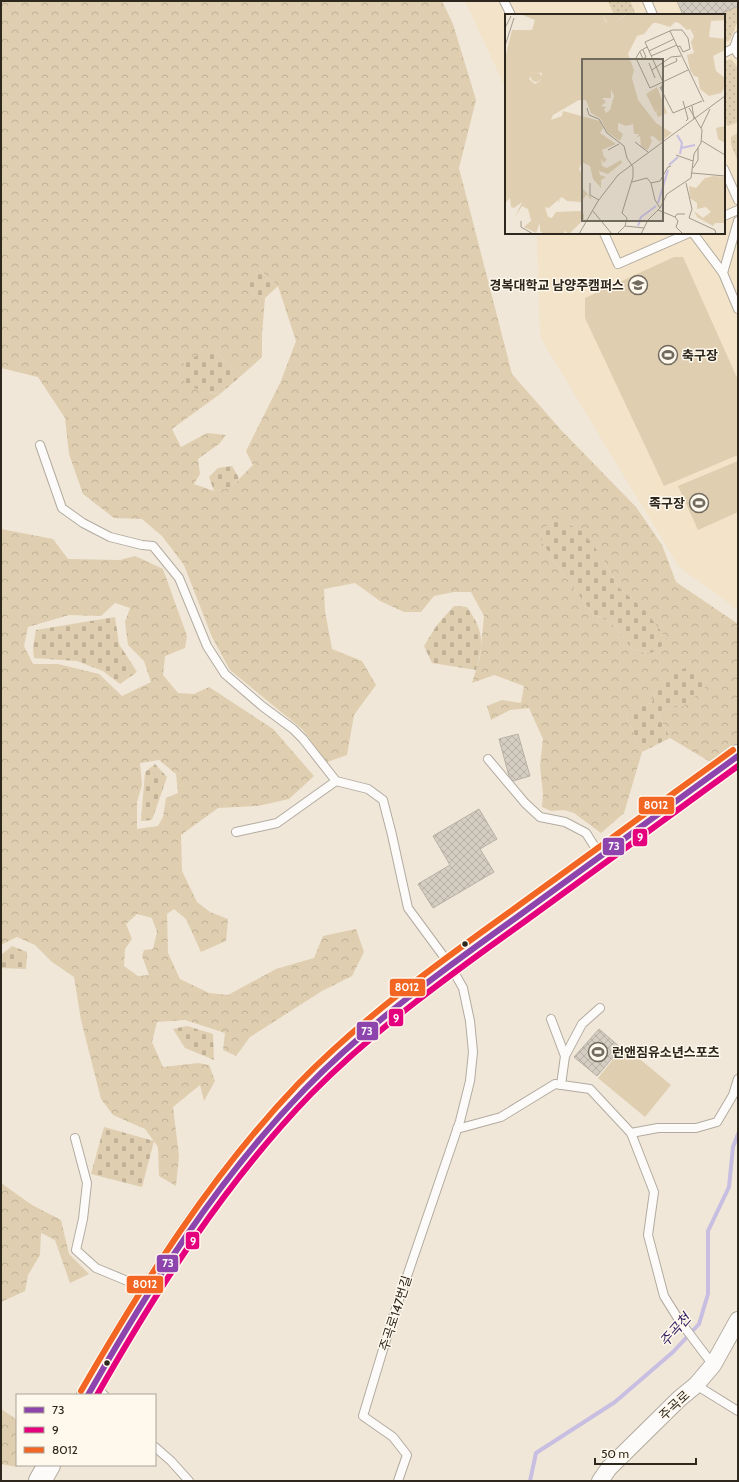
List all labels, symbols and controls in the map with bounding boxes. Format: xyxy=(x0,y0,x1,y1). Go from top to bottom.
inset map xyxy=(505,14,725,234)
school or university icon: 경복대학교 남양주캠퍼스 xyxy=(627,274,649,296)
place label: 경복대학교 남양주캠퍼스 xyxy=(490,277,624,293)
sports icon: 축구장 xyxy=(657,344,679,366)
place label: 축구장 xyxy=(682,347,718,363)
sports icon: 족구장 xyxy=(688,492,710,514)
place label: 족구장 xyxy=(649,495,685,511)
line badge: 8012 xyxy=(638,796,675,815)
text: 8012 xyxy=(644,798,668,812)
line badge: 9 xyxy=(632,828,648,847)
text: 9 xyxy=(637,830,643,844)
line badge: 73 xyxy=(602,837,625,856)
text: 73 xyxy=(608,839,620,853)
unlabelled marker xyxy=(460,939,470,949)
line badge: 8012 xyxy=(389,978,426,997)
text: 8012 xyxy=(395,980,419,994)
line badge: 9 xyxy=(388,1008,404,1027)
text: 9 xyxy=(393,1011,399,1025)
line badge: 73 xyxy=(356,1021,379,1041)
text: 73 xyxy=(361,1024,373,1038)
sports icon: 런앤짐유소년스포츠 xyxy=(587,1041,609,1063)
place label: 런앤짐유소년스포츠 xyxy=(612,1044,720,1060)
line badge: 9 xyxy=(185,1231,200,1250)
text: 9 xyxy=(190,1234,196,1248)
line badge: 73 xyxy=(156,1254,179,1273)
text: 73 xyxy=(162,1256,174,1270)
street label: 주곡로147번길 xyxy=(375,1273,415,1353)
line badge: 8012 xyxy=(126,1275,164,1294)
text: 8012 xyxy=(133,1277,157,1291)
water label: 주곡천 xyxy=(656,1309,695,1350)
unlabelled marker xyxy=(102,1358,112,1368)
street label: 주곡로 xyxy=(655,1387,693,1423)
legend xyxy=(16,1394,156,1466)
text: 73 xyxy=(52,1402,65,1417)
text: 9 xyxy=(52,1422,59,1437)
scale bar xyxy=(595,1440,696,1466)
text: 8012 xyxy=(52,1442,78,1457)
text: 50 m xyxy=(601,1446,629,1461)

